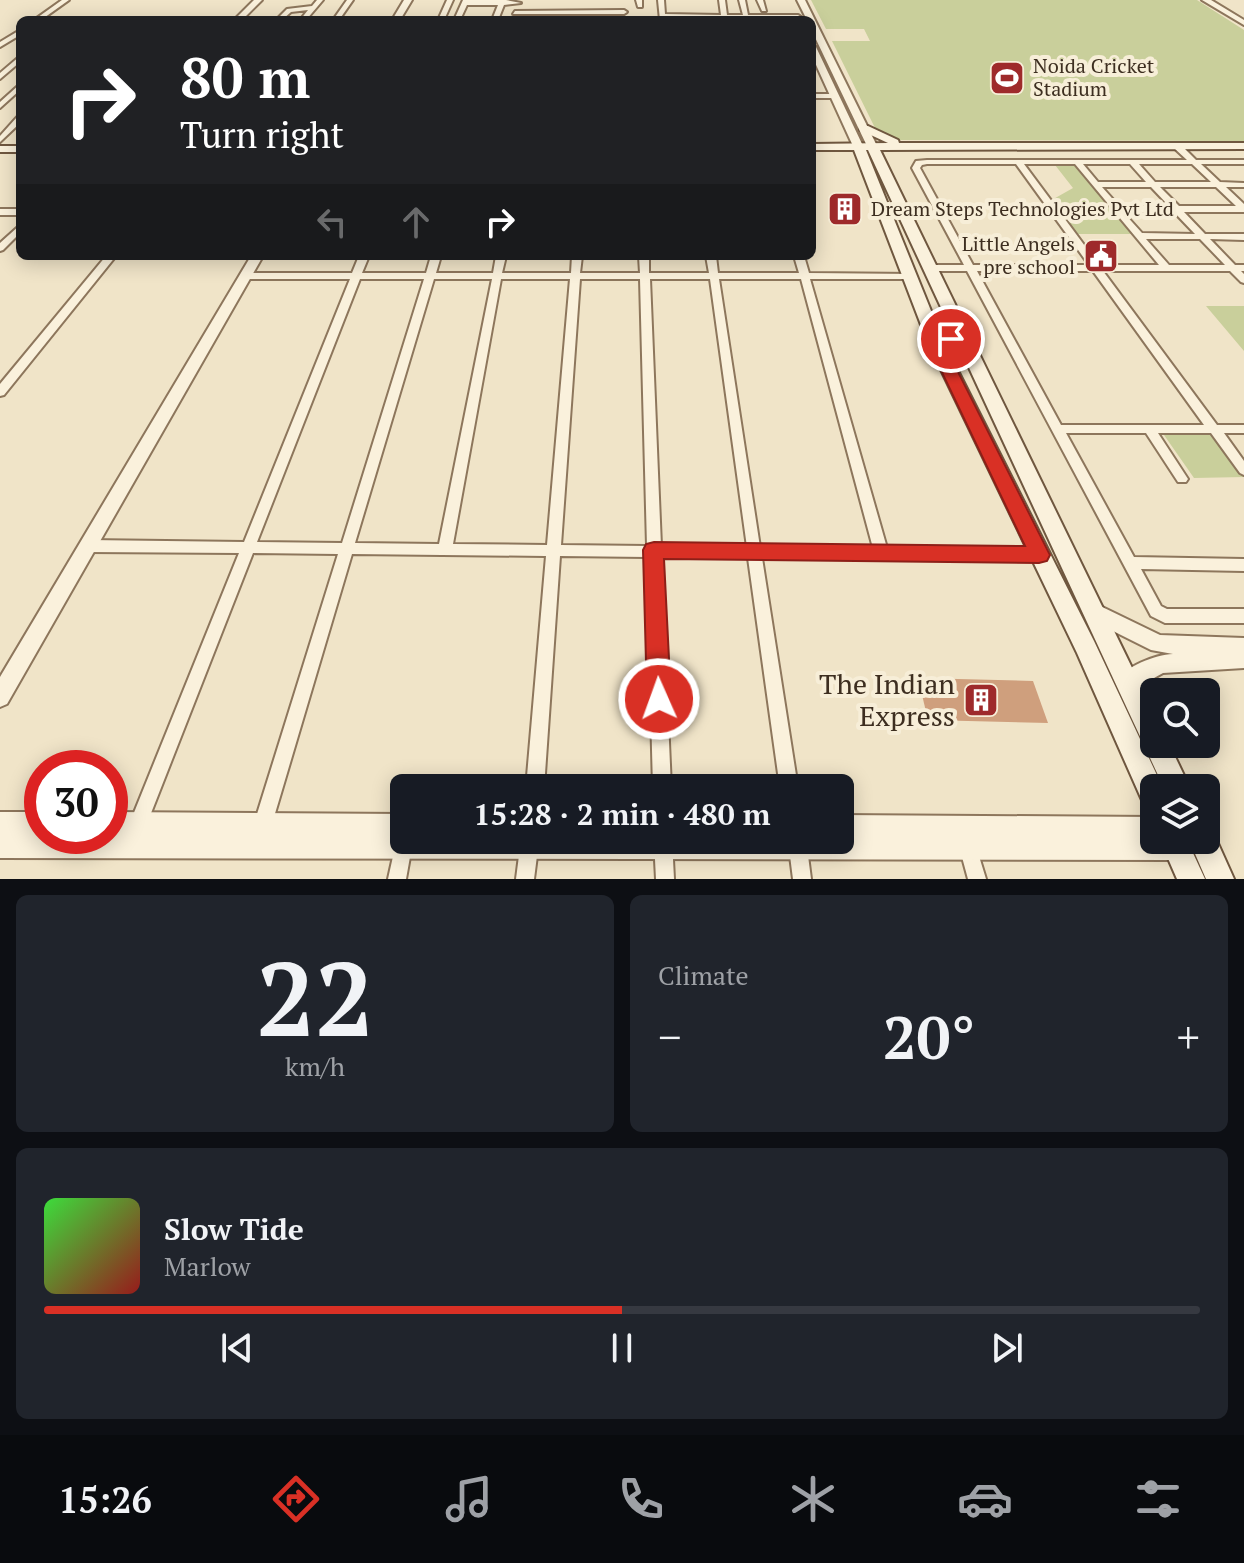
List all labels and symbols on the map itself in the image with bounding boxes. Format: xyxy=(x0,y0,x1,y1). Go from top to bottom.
place label: Noida Cricket Stadium xyxy=(1033,52,1155,102)
sports icon: Noida Cricket Stadium xyxy=(988,59,1026,97)
building icon: Dream Steps Technologies Pvt Ltd xyxy=(826,190,864,228)
place label: Dream Steps Technologies Pvt Ltd xyxy=(871,195,1174,222)
place label: Little Angels pre school xyxy=(962,230,1075,280)
public building icon: Little Angels pre school xyxy=(1082,237,1120,275)
pin xyxy=(917,305,985,373)
position arrow xyxy=(617,657,701,741)
place label: The Indian Express xyxy=(819,665,955,734)
building icon: The Indian Express xyxy=(962,681,1000,719)
speed limit sign: 30 xyxy=(24,750,128,854)

